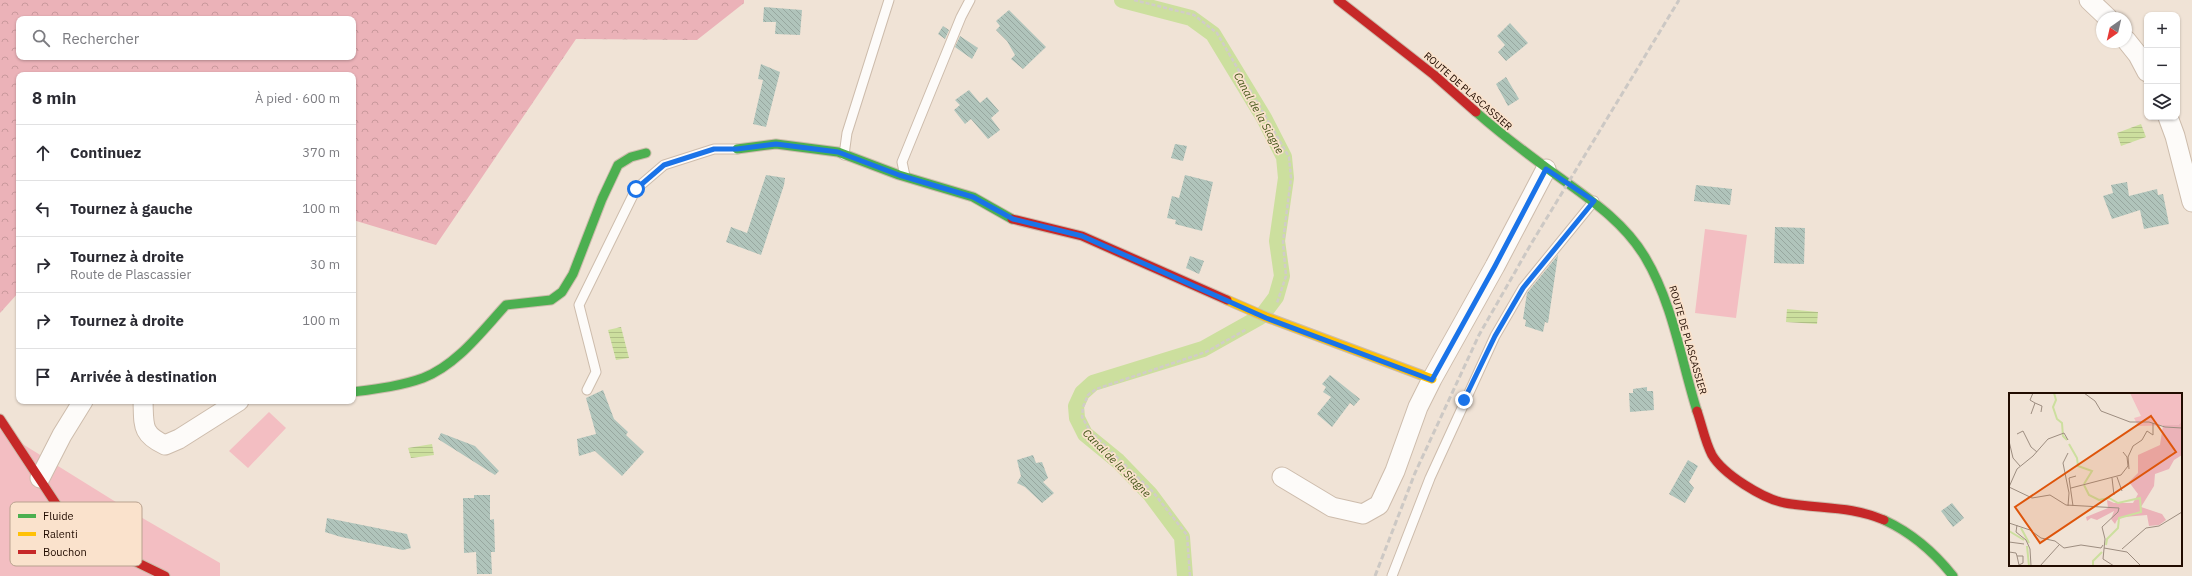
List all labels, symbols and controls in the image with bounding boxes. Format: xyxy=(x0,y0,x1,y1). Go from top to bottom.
north arrow xyxy=(2096,12,2132,48)
map controls xyxy=(2144,12,2180,120)
button: + xyxy=(2144,12,2180,48)
search box xyxy=(16,16,356,60)
icon: search xyxy=(30,27,52,49)
text: Rechercher xyxy=(62,29,139,48)
button: − xyxy=(2144,48,2180,84)
street label: ROUTE DE PLASCASSIER xyxy=(1421,49,1515,133)
water label: Canal de la Siagne xyxy=(1231,70,1287,156)
button: layers xyxy=(2144,84,2180,120)
text: 8 min xyxy=(32,87,76,109)
text: À pied · 600 m xyxy=(255,90,340,107)
icon: ahead xyxy=(32,142,54,164)
text: Continuez xyxy=(70,143,141,162)
text: 370 m xyxy=(302,144,340,161)
route start xyxy=(627,180,645,198)
icon: left xyxy=(32,198,54,220)
text: Tournez à gauche xyxy=(70,199,193,218)
text: 100 m xyxy=(302,200,340,217)
text: Tournez à droite xyxy=(70,247,184,266)
icon: right xyxy=(32,254,54,276)
text: 30 m xyxy=(310,256,340,273)
text: Route de Plascassier xyxy=(70,266,191,283)
street label: ROUTE DE PLASCASSIER xyxy=(1666,284,1710,396)
icon: right xyxy=(32,310,54,332)
text: Tournez à droite xyxy=(70,311,184,330)
text: 100 m xyxy=(302,312,340,329)
icon: arrive xyxy=(32,366,54,388)
text: Arrivée à destination xyxy=(70,367,217,386)
route end xyxy=(1455,391,1473,409)
inset map xyxy=(2009,393,2182,566)
water label: Canal de la Siagne xyxy=(1080,426,1154,500)
legend xyxy=(10,502,142,566)
text: Fluide xyxy=(43,509,74,523)
text: Ralenti xyxy=(43,527,78,541)
text: Bouchon xyxy=(43,545,87,559)

